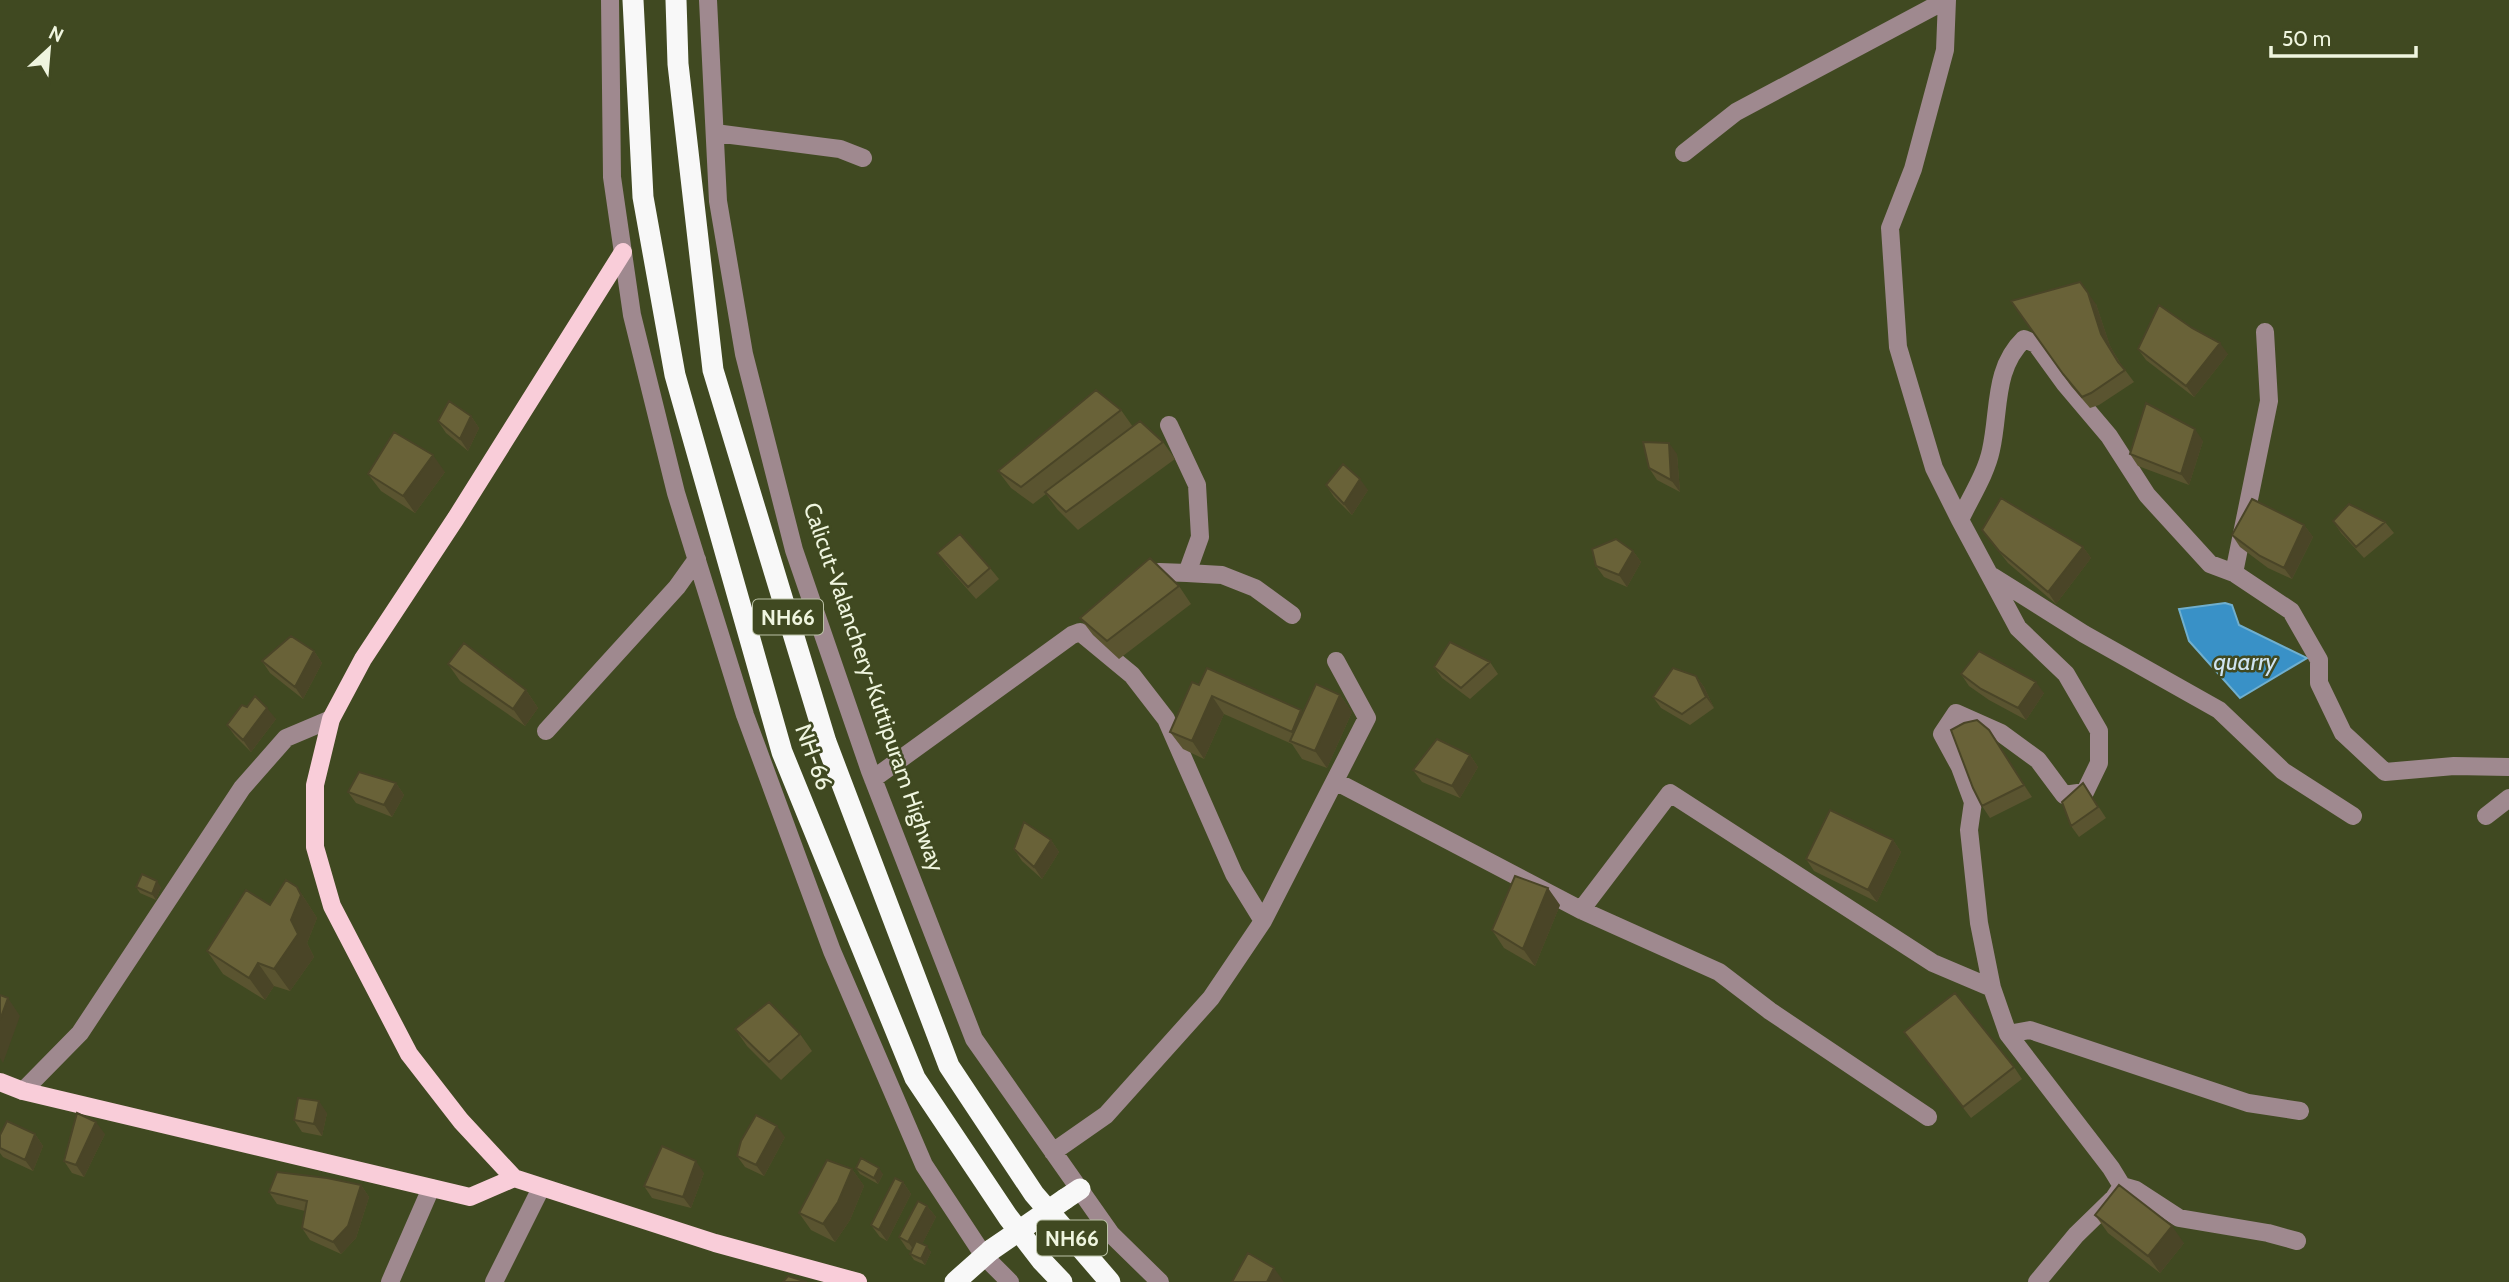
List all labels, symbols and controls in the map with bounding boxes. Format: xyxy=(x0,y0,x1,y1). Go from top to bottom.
north arrow xyxy=(14,14,84,84)
scale bar xyxy=(2271,14,2416,58)
text: N xyxy=(45,21,67,47)
text: 50 m xyxy=(2282,26,2331,51)
street label: Calicut-Valanchery-Kuttipuram Highway xyxy=(798,499,951,876)
road number: NH66 xyxy=(753,600,823,634)
water label: quarry xyxy=(2213,647,2278,676)
street label: NH-66 xyxy=(789,720,839,794)
road number: NH66 xyxy=(1037,1220,1107,1256)

